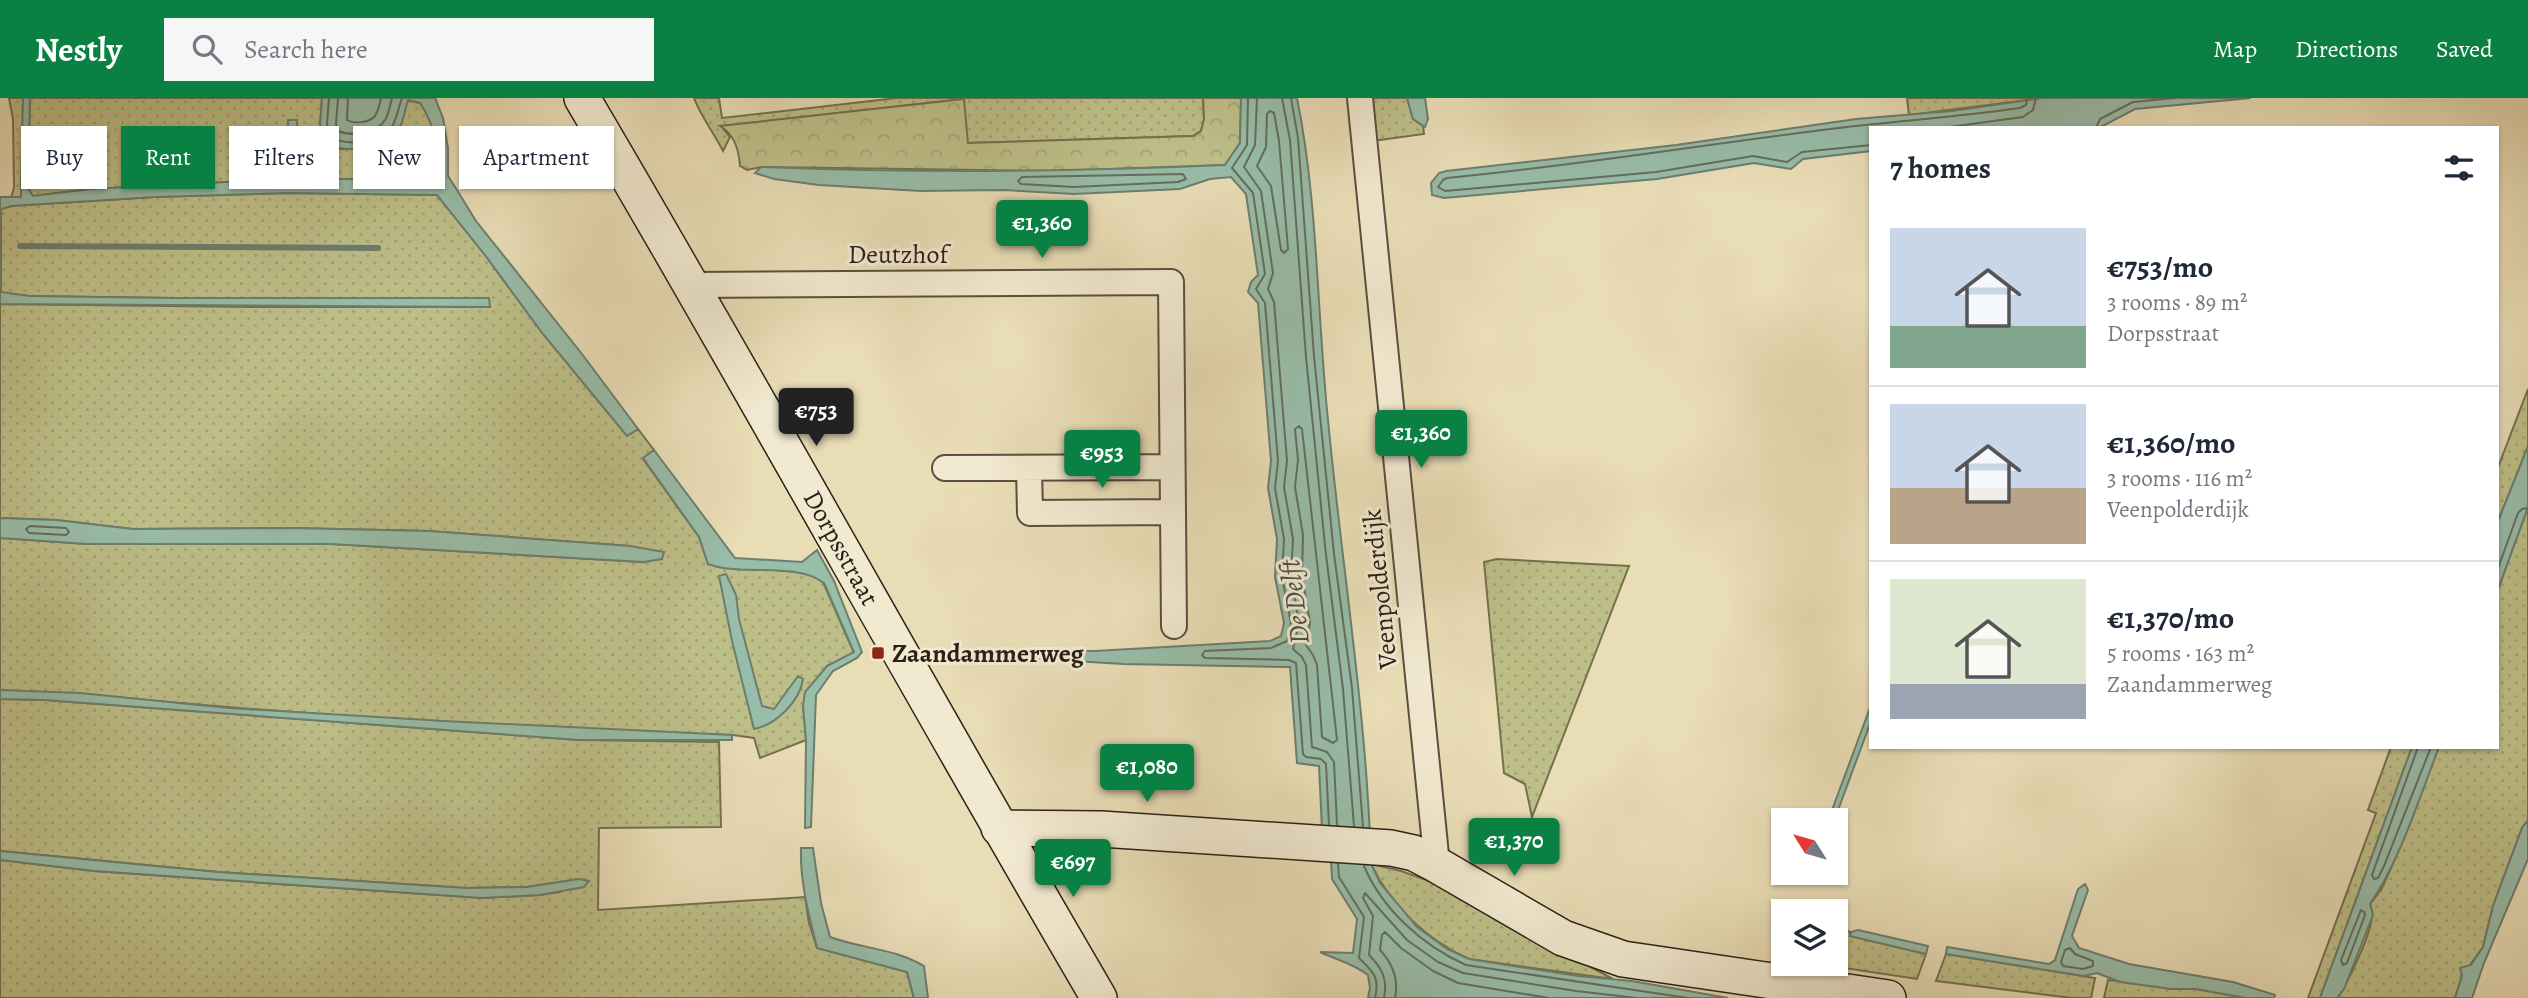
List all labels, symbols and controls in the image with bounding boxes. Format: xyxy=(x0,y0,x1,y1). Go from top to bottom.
search box xyxy=(164,18,654,81)
text: Nestly xyxy=(35,27,122,72)
icon: search xyxy=(188,30,226,68)
text: Search here xyxy=(244,32,368,67)
text: Map xyxy=(2213,33,2257,65)
text: Directions xyxy=(2295,33,2398,65)
text: Saved xyxy=(2436,33,2493,65)
chip: Buy xyxy=(21,126,107,189)
chip: Rent xyxy=(121,126,215,189)
chip: Filters xyxy=(229,126,339,189)
chip: New xyxy=(353,126,445,189)
chip: Apartment xyxy=(459,126,614,189)
text: 7 homes xyxy=(1890,148,1991,188)
icon: filters xyxy=(2440,149,2478,187)
pin: €1,360 xyxy=(985,200,1099,260)
text: €1,360 xyxy=(1012,207,1072,238)
street label: Deutzhof xyxy=(848,237,951,272)
text: €753/mo xyxy=(2107,247,2213,287)
icon: home xyxy=(1946,256,2030,340)
text: 3 rooms · 89 m² xyxy=(2107,287,2248,318)
text: Dorpsstraat xyxy=(2107,318,2219,349)
pin: €753 xyxy=(775,388,857,448)
text: €753 xyxy=(795,395,837,426)
pin: €1,360 xyxy=(1364,410,1478,470)
text: €1,360 xyxy=(1391,417,1451,448)
text: €1,360/mo xyxy=(2107,423,2236,463)
pin: €953 xyxy=(1061,430,1143,490)
icon: home xyxy=(1946,432,2030,516)
text: €953 xyxy=(1080,437,1124,468)
text: 3 rooms · 116 m² xyxy=(2107,463,2252,494)
street label: Dorpsstraat xyxy=(795,484,887,612)
text: Veenpolderdijk xyxy=(2107,494,2249,525)
street label: Veenpolderdijk xyxy=(1354,507,1406,672)
water label: De Delft xyxy=(1271,557,1319,646)
text: €1,370/mo xyxy=(2107,598,2234,638)
icon: home xyxy=(1946,607,2030,691)
place label: Zaandammerweg xyxy=(892,636,1085,671)
text: 5 rooms · 163 m² xyxy=(2107,638,2254,669)
marker: Zaandammerweg xyxy=(870,645,886,661)
text: Zaandammerweg xyxy=(2107,669,2272,700)
pin: €1,080 xyxy=(1090,744,1204,804)
text: €1,080 xyxy=(1116,751,1178,782)
north arrow xyxy=(1771,808,1848,886)
map controls xyxy=(1771,808,1848,976)
pin: €1,370 xyxy=(1457,818,1571,878)
text: €1,370 xyxy=(1485,825,1543,856)
pin: €697 xyxy=(1032,840,1114,899)
text: €697 xyxy=(1051,846,1095,877)
button: layers xyxy=(1771,899,1848,976)

